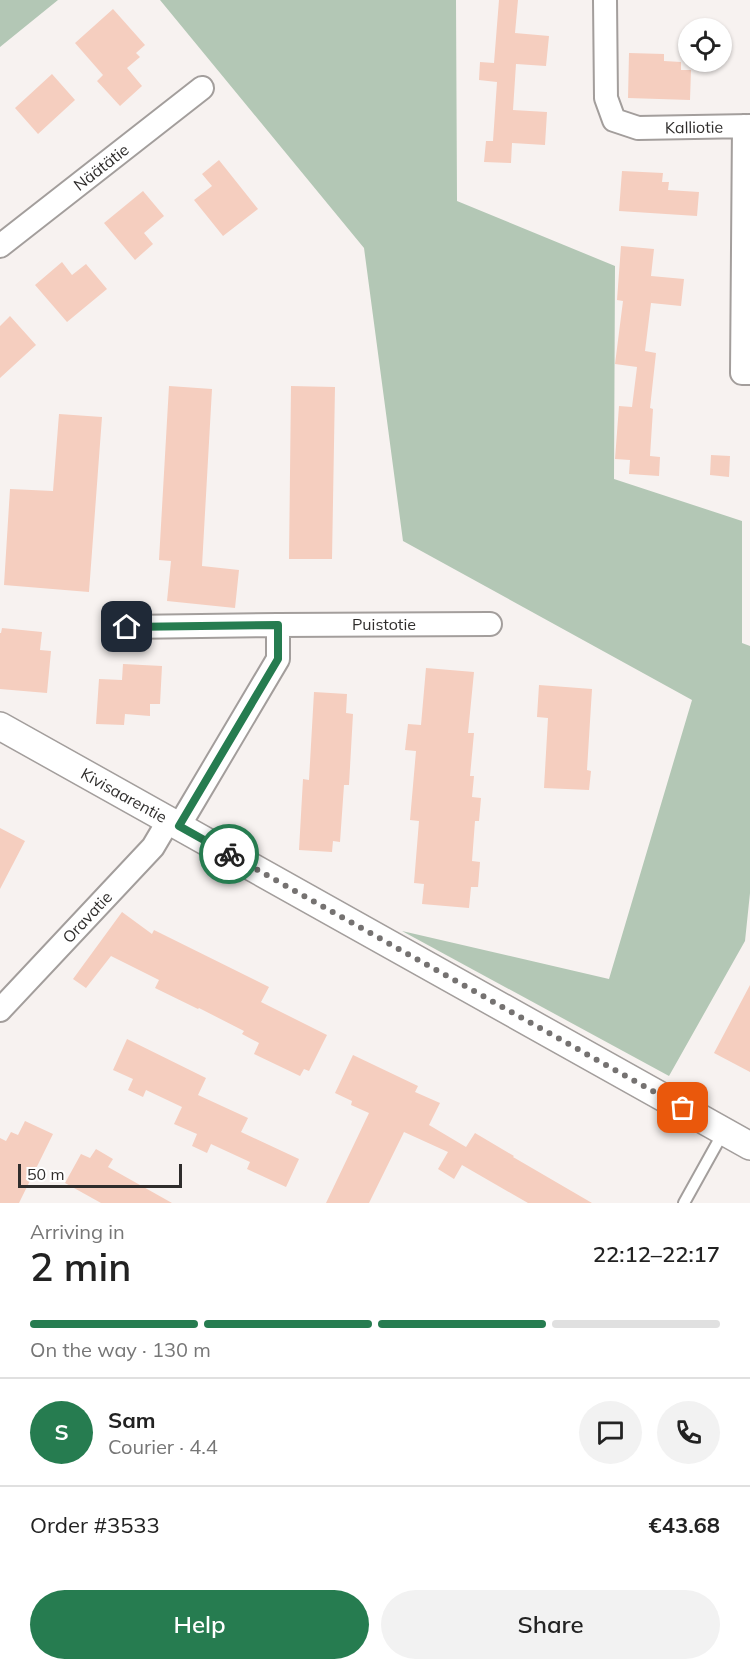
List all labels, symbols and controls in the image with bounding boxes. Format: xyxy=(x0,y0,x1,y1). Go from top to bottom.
map controls xyxy=(678,18,732,72)
button: locate xyxy=(678,18,732,72)
street label: Kalliotie xyxy=(665,116,723,138)
street label: Näätätie xyxy=(69,139,133,195)
pin xyxy=(101,601,152,652)
icon: home xyxy=(110,610,143,643)
street label: Puistotie xyxy=(352,614,416,634)
street label: Kivisaarentie xyxy=(77,763,171,827)
courier xyxy=(199,824,259,884)
icon: bike xyxy=(213,838,246,871)
street label: Oravatie xyxy=(58,887,116,947)
pin xyxy=(657,1082,708,1133)
icon: bag xyxy=(666,1091,699,1124)
scale bar xyxy=(18,1161,182,1188)
text: 50 m xyxy=(27,1164,64,1184)
text: Arriving in xyxy=(30,1219,125,1244)
text: 22:12–22:17 xyxy=(593,1240,720,1268)
text: 2 min xyxy=(30,1242,131,1291)
text: On the way · 130 m xyxy=(30,1337,211,1362)
button: chat xyxy=(579,1401,642,1464)
button: phone xyxy=(657,1401,720,1464)
text: Sam xyxy=(108,1406,156,1434)
text: S xyxy=(54,1418,69,1446)
text: Courier · 4.4 xyxy=(108,1434,218,1459)
text: Order #3533 xyxy=(30,1511,160,1539)
text: €43.68 xyxy=(649,1511,720,1539)
button: Help xyxy=(30,1590,369,1659)
button: Share xyxy=(381,1590,720,1659)

